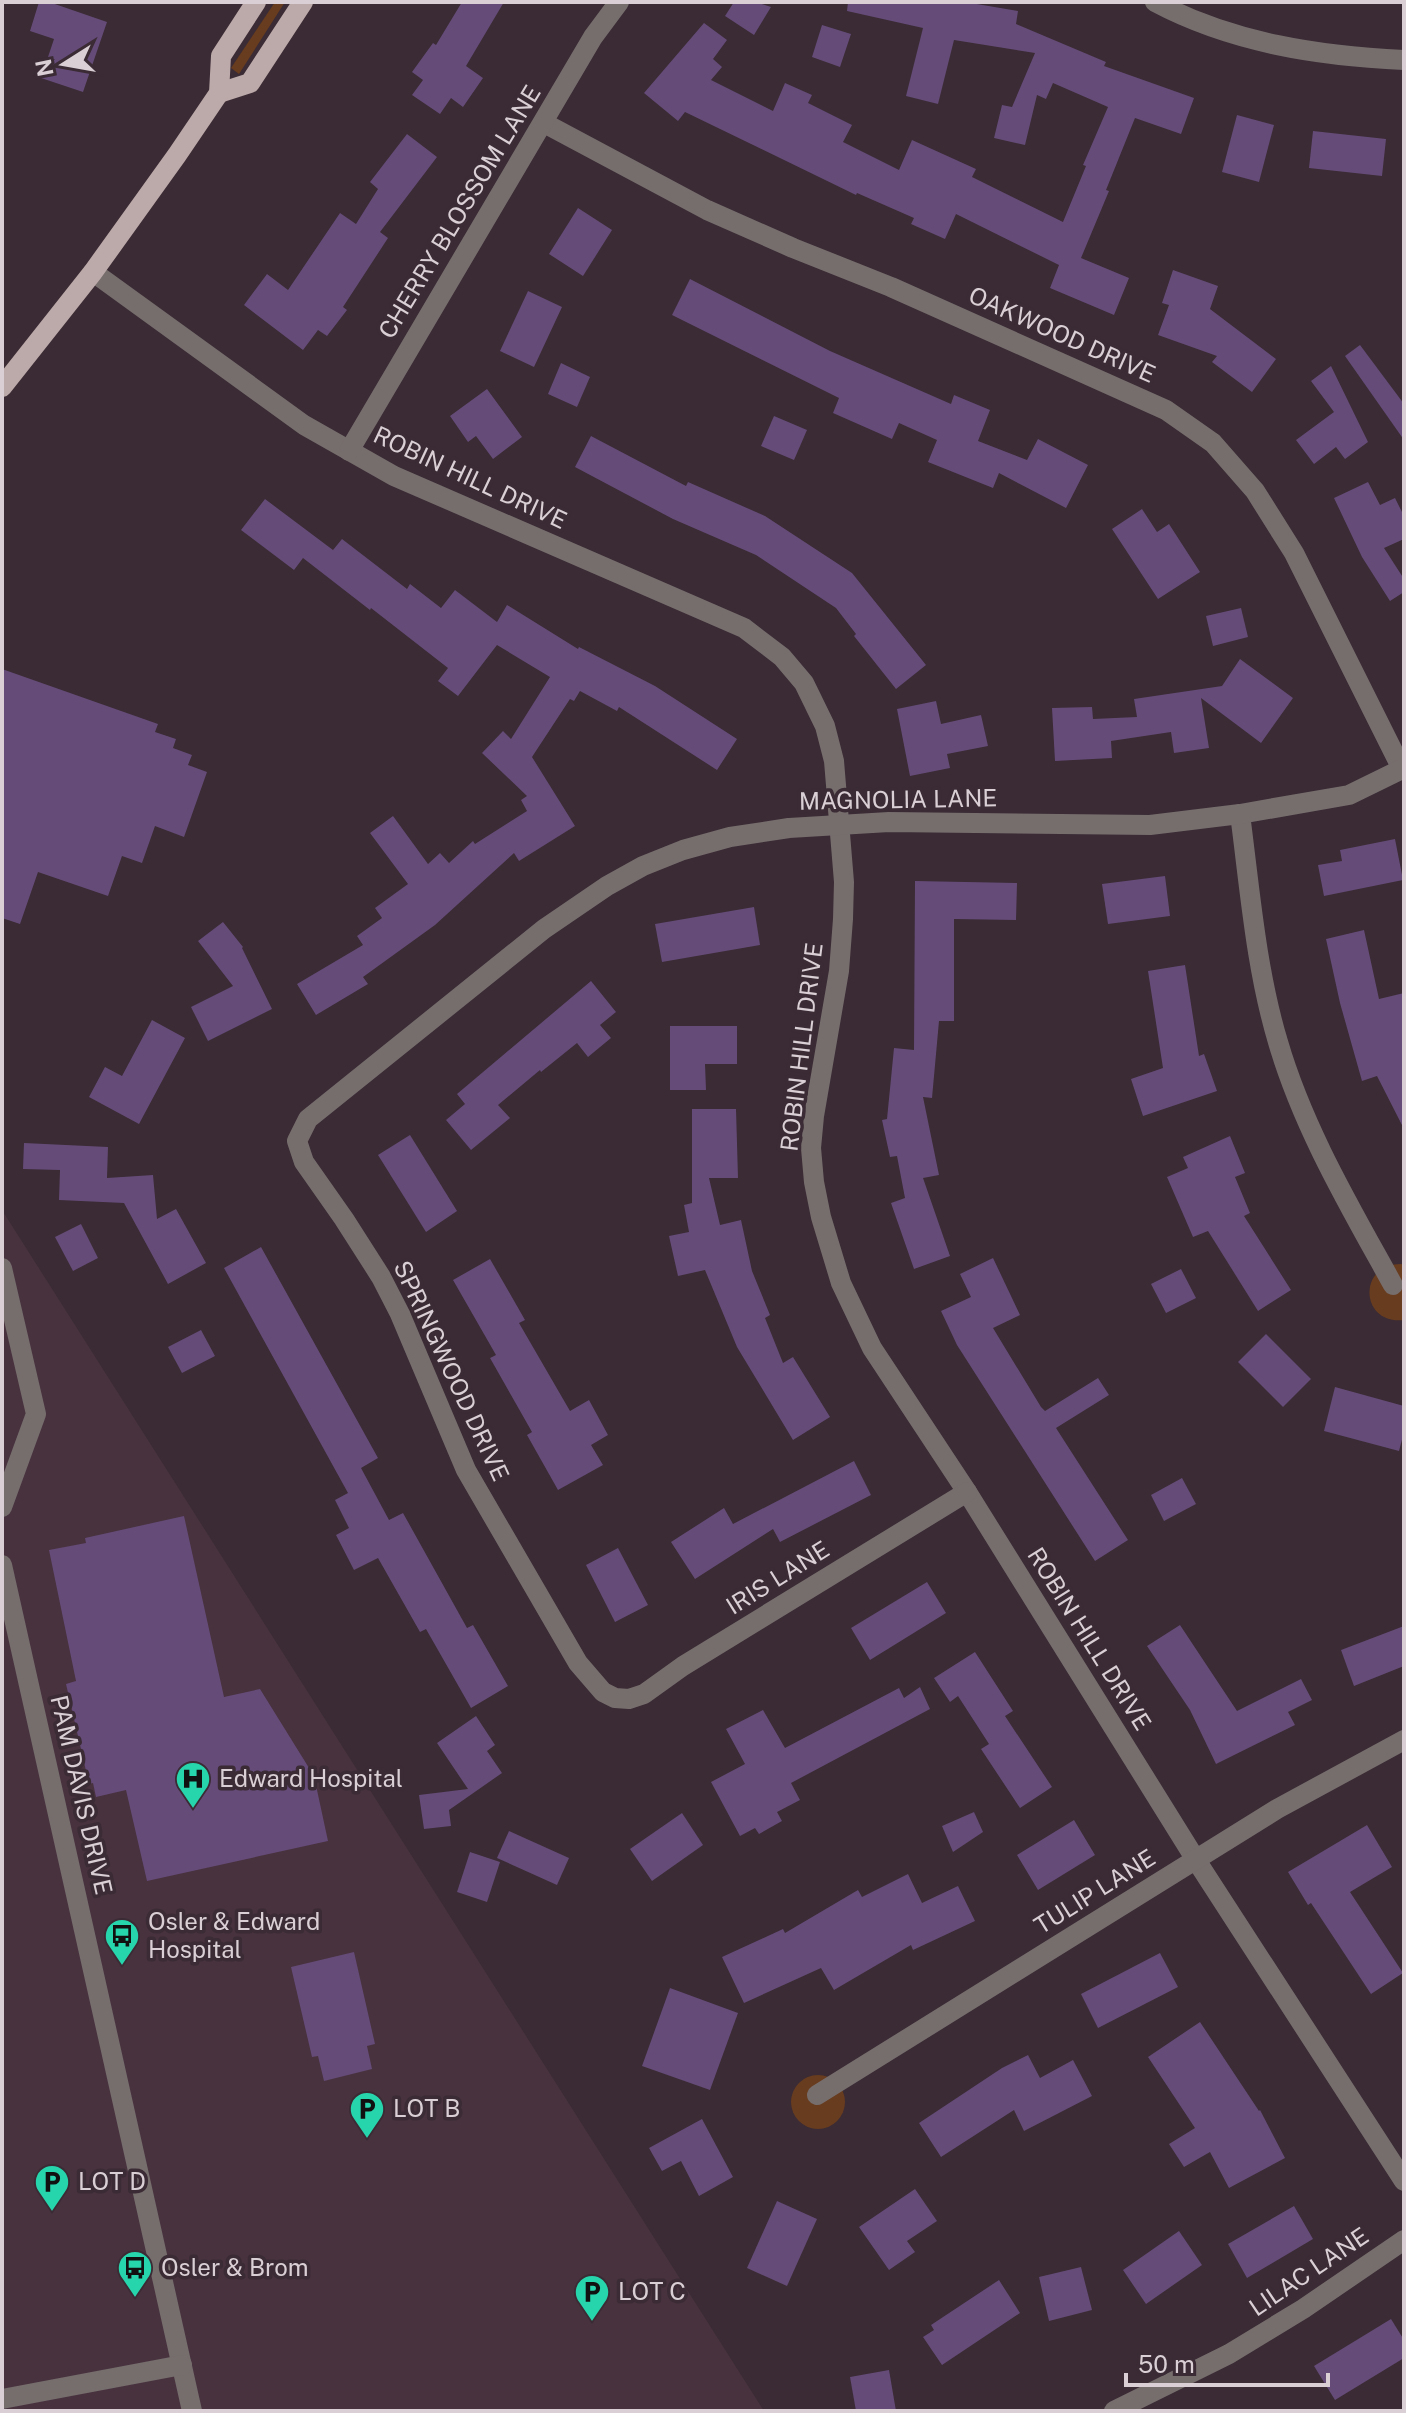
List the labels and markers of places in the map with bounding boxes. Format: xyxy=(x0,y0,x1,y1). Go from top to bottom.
hospital icon: Edward Hospital xyxy=(174,1760,212,1810)
place label: Edward Hospital xyxy=(219,1764,403,1792)
place label: Osler & Edward Hospital xyxy=(148,1907,320,1963)
bus stop icon: Osler & Edward Hospital xyxy=(103,1917,141,1967)
parking icon: LOT B xyxy=(348,2090,386,2140)
place label: LOT B xyxy=(393,2094,460,2122)
parking icon: LOT D xyxy=(33,2163,71,2213)
place label: LOT D xyxy=(78,2167,146,2195)
bus stop icon: Osler & Brom xyxy=(116,2249,154,2299)
place label: Osler & Brom xyxy=(161,2253,309,2281)
parking icon: LOT C xyxy=(573,2273,611,2323)
place label: LOT C xyxy=(618,2277,686,2305)

